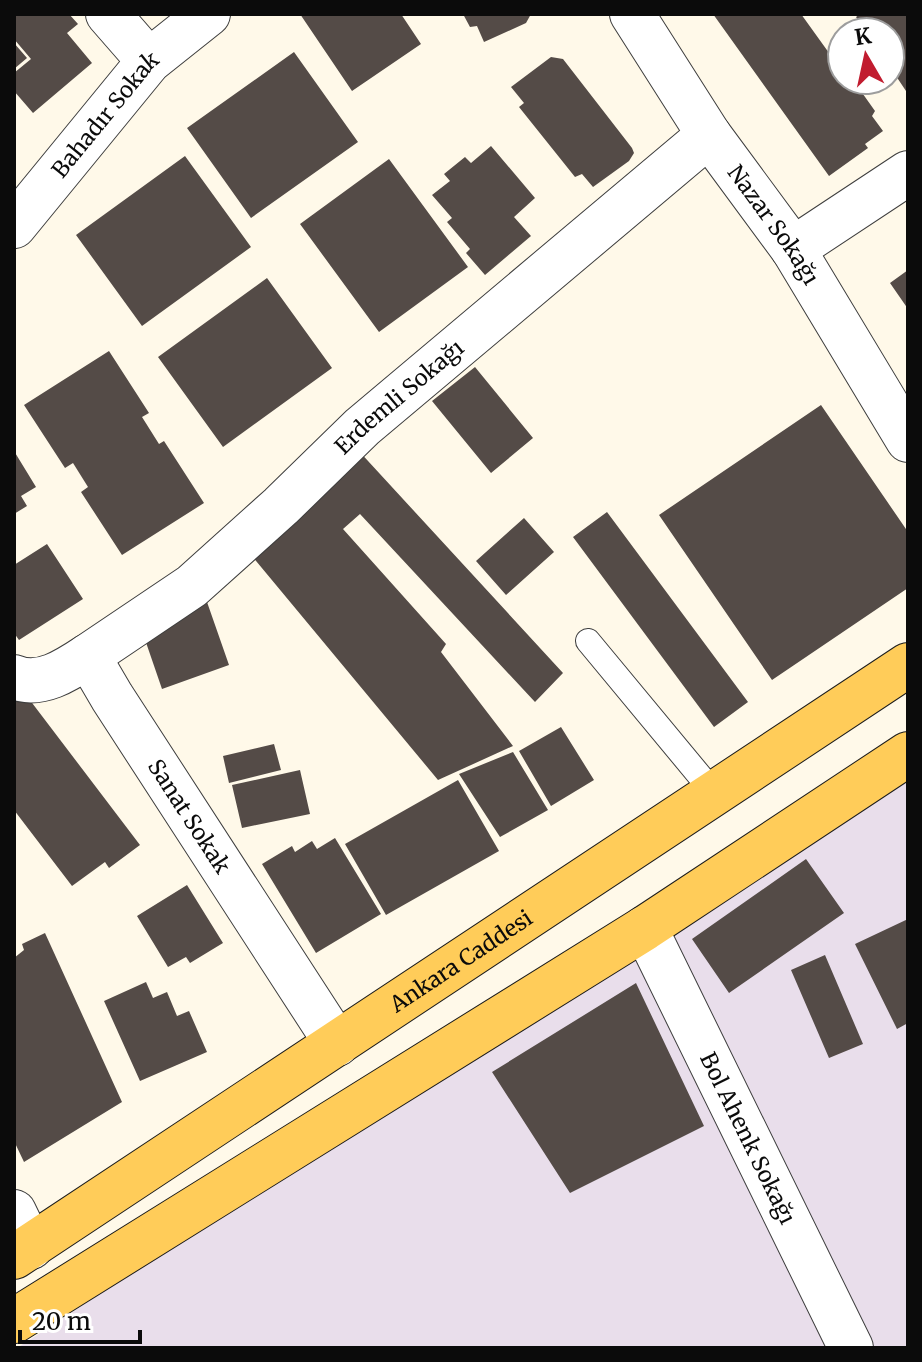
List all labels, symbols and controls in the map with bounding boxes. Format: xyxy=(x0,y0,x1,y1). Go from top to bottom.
north arrow xyxy=(826,16,906,96)
text: K xyxy=(853,21,874,51)
street label: Bahadır Sokak xyxy=(45,45,164,183)
street label: Nazar Sokağı xyxy=(722,159,825,290)
street label: Erdemli Sokağı xyxy=(329,334,469,460)
street label: Sanat Sokak xyxy=(142,754,237,879)
street label: Ankara Caddesi xyxy=(383,904,537,1019)
street label: Bol Ahenk Sokağı xyxy=(694,1048,802,1229)
scale bar xyxy=(20,1294,140,1344)
text: 20 m xyxy=(32,1306,91,1337)

